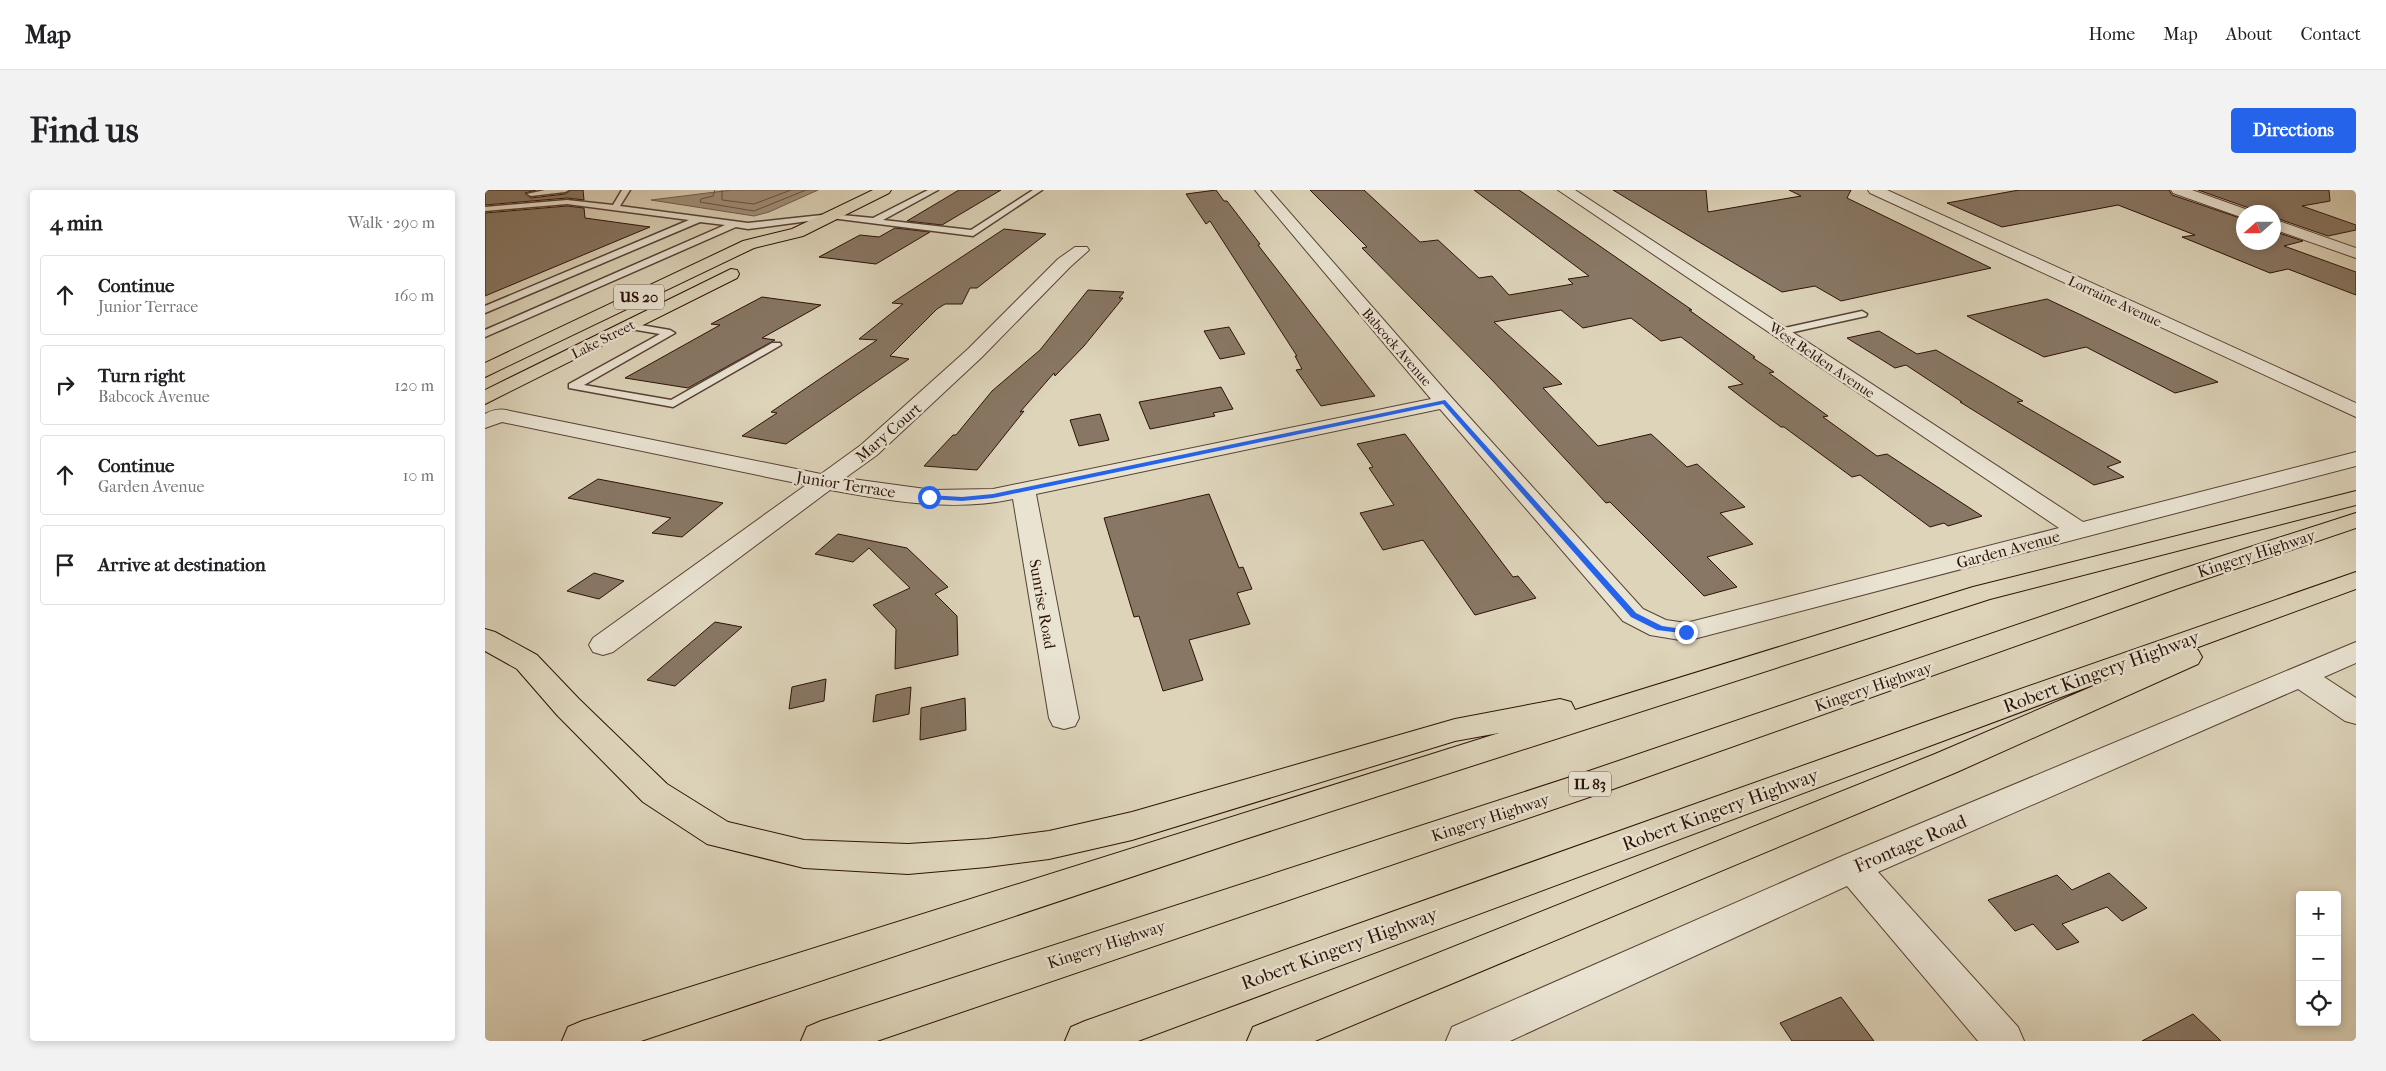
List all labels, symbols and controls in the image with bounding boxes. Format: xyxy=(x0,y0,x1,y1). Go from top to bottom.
text: Map xyxy=(25,21,71,49)
text: Home xyxy=(2088,24,2135,45)
text: Map xyxy=(2163,24,2198,45)
text: About xyxy=(2226,24,2272,45)
text: Contact xyxy=(2300,24,2361,45)
button: Directions xyxy=(2231,108,2356,153)
text: Find us xyxy=(30,110,139,151)
north arrow xyxy=(2236,205,2281,250)
text: 4 min xyxy=(50,211,103,235)
text: Walk · 290 m xyxy=(348,213,435,232)
street label: Lorraine Avenue xyxy=(2065,272,2164,331)
text: Continue xyxy=(98,275,174,297)
icon: ahead xyxy=(51,281,79,309)
road number: US 20 xyxy=(614,284,664,310)
text: 160 m xyxy=(394,286,434,305)
text: Junior Terrace xyxy=(98,297,198,316)
street label: Babcock Avenue xyxy=(1358,305,1435,390)
street label: Lake Street xyxy=(569,316,638,363)
street label: West Belden Avenue xyxy=(1765,318,1878,402)
text: Turn right xyxy=(98,365,185,387)
icon: right xyxy=(51,371,79,399)
text: 120 m xyxy=(395,376,434,395)
text: Babcock Avenue xyxy=(98,387,210,406)
street label: Mary Court xyxy=(851,398,925,466)
text: Continue xyxy=(98,455,174,477)
icon: ahead xyxy=(51,461,79,489)
text: 10 m xyxy=(403,466,434,485)
street label: Junior Terrace xyxy=(793,467,897,502)
text: Garden Avenue xyxy=(98,477,204,496)
route start xyxy=(918,486,941,509)
street label: Kingery Highway xyxy=(2195,525,2318,581)
street label: Garden Avenue xyxy=(1954,527,2062,572)
icon: arrive xyxy=(51,551,79,579)
text: Arrive at destination xyxy=(98,554,266,576)
street label: Sunrise Road xyxy=(1025,558,1060,651)
route end xyxy=(1675,621,1698,644)
street label: Robert Kingery Highway xyxy=(2000,626,2203,718)
street label: Kingery Highway xyxy=(1812,657,1935,715)
street label: Robert Kingery Highway xyxy=(1619,764,1822,856)
road number: IL 83 xyxy=(1569,772,1611,796)
street label: Kingery Highway xyxy=(1429,789,1552,845)
street label: Frontage Road xyxy=(1851,810,1971,877)
map controls xyxy=(2296,891,2341,1026)
button: + xyxy=(2296,891,2341,936)
street label: Robert Kingery Highway xyxy=(1238,903,1441,995)
street label: Kingery Highway xyxy=(1045,916,1168,972)
button: − xyxy=(2296,936,2341,981)
button: locate xyxy=(2296,981,2341,1026)

